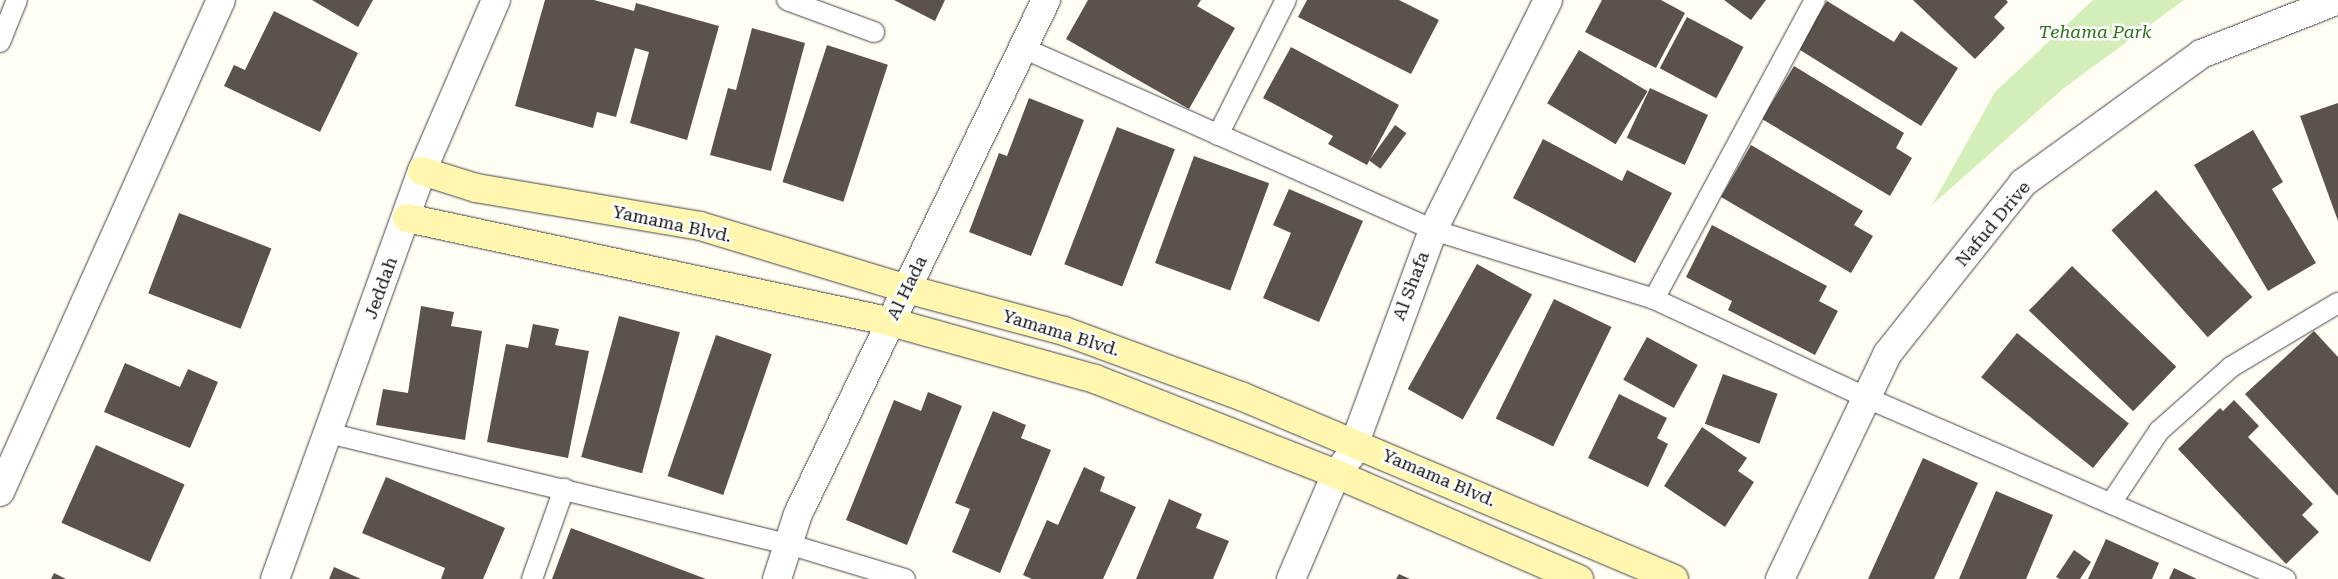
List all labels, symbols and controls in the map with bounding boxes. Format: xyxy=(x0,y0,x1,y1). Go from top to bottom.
park label: Tehama Park xyxy=(2039,21,2151,43)
street label: Nafud Drive xyxy=(1951,177,2035,271)
street label: Yamama Blvd. xyxy=(610,201,734,247)
street label: Al Shafa xyxy=(1388,248,1434,324)
street label: Al Hada xyxy=(882,252,932,324)
street label: Jeddah xyxy=(360,254,402,322)
street label: Yamama Blvd. xyxy=(1000,305,1122,361)
street label: Yamama Blvd. xyxy=(1379,444,1499,512)

